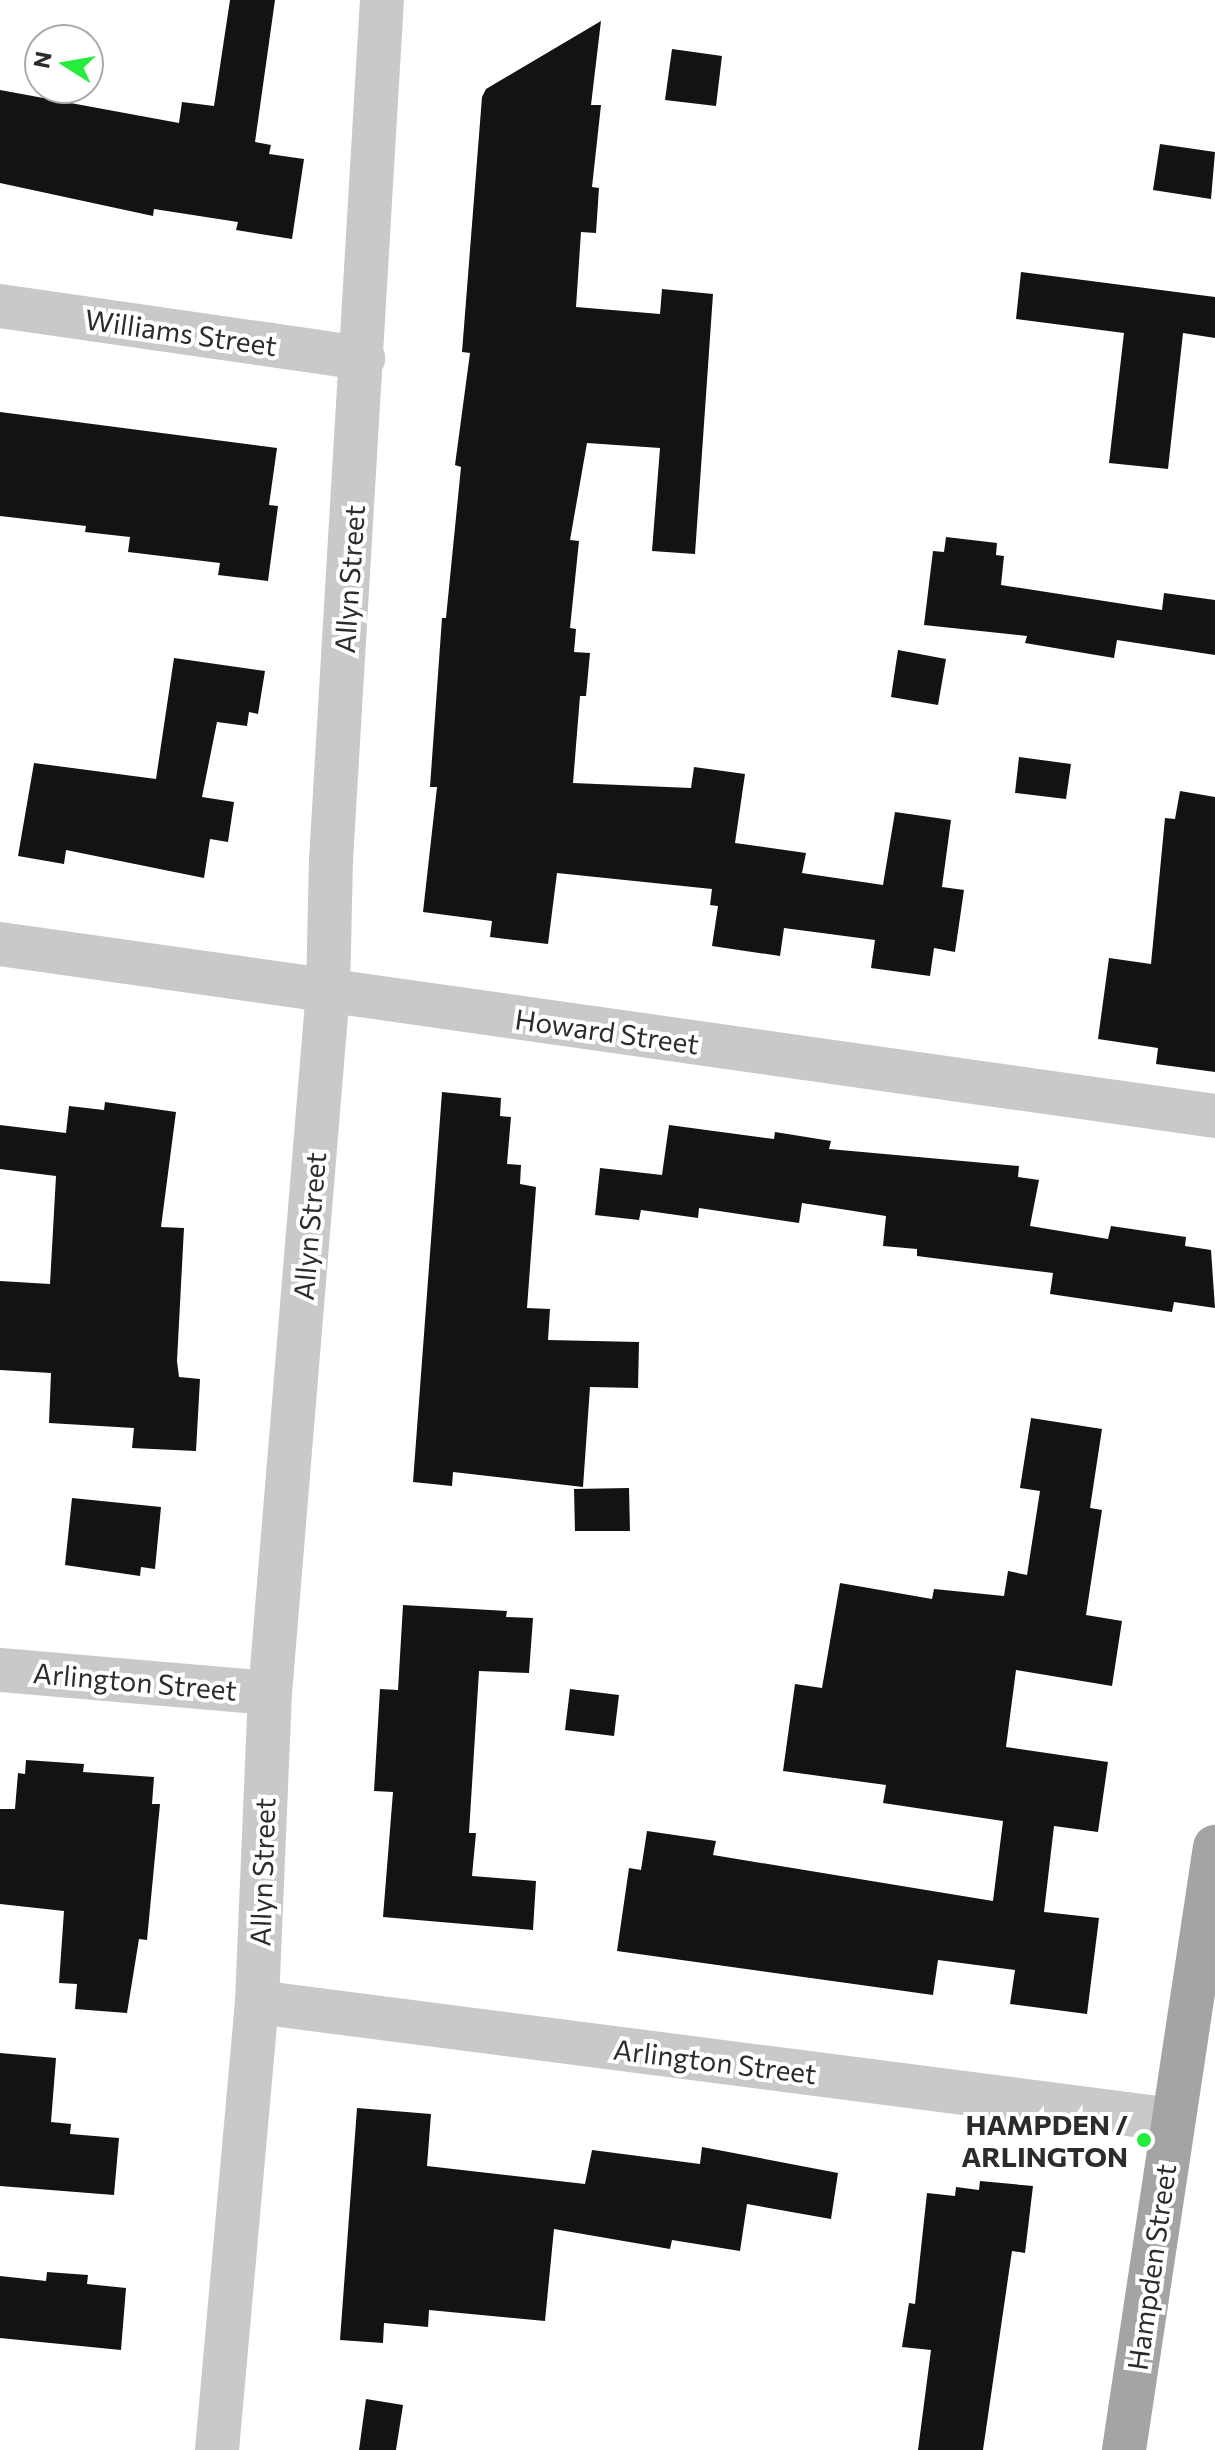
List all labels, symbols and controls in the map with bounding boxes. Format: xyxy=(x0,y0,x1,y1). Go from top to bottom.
north arrow xyxy=(24,24,104,104)
text: N xyxy=(27,49,57,70)
street label: Williams Street xyxy=(83,302,279,362)
street label: Allyn Street xyxy=(327,504,371,654)
street label: Howard Street xyxy=(513,1001,701,1061)
street label: Allyn Street xyxy=(286,1151,332,1301)
street label: Arlington Street xyxy=(32,1655,238,1707)
street label: Allyn Street xyxy=(243,1797,281,1947)
street label: Arlington Street xyxy=(611,2032,819,2090)
place label: HAMPDEN / ARLINGTON xyxy=(961,2107,1128,2173)
marker: HAMPDEN / ARLINGTON xyxy=(1135,2131,1153,2149)
street label: Hampden Street xyxy=(1120,2162,1182,2372)

